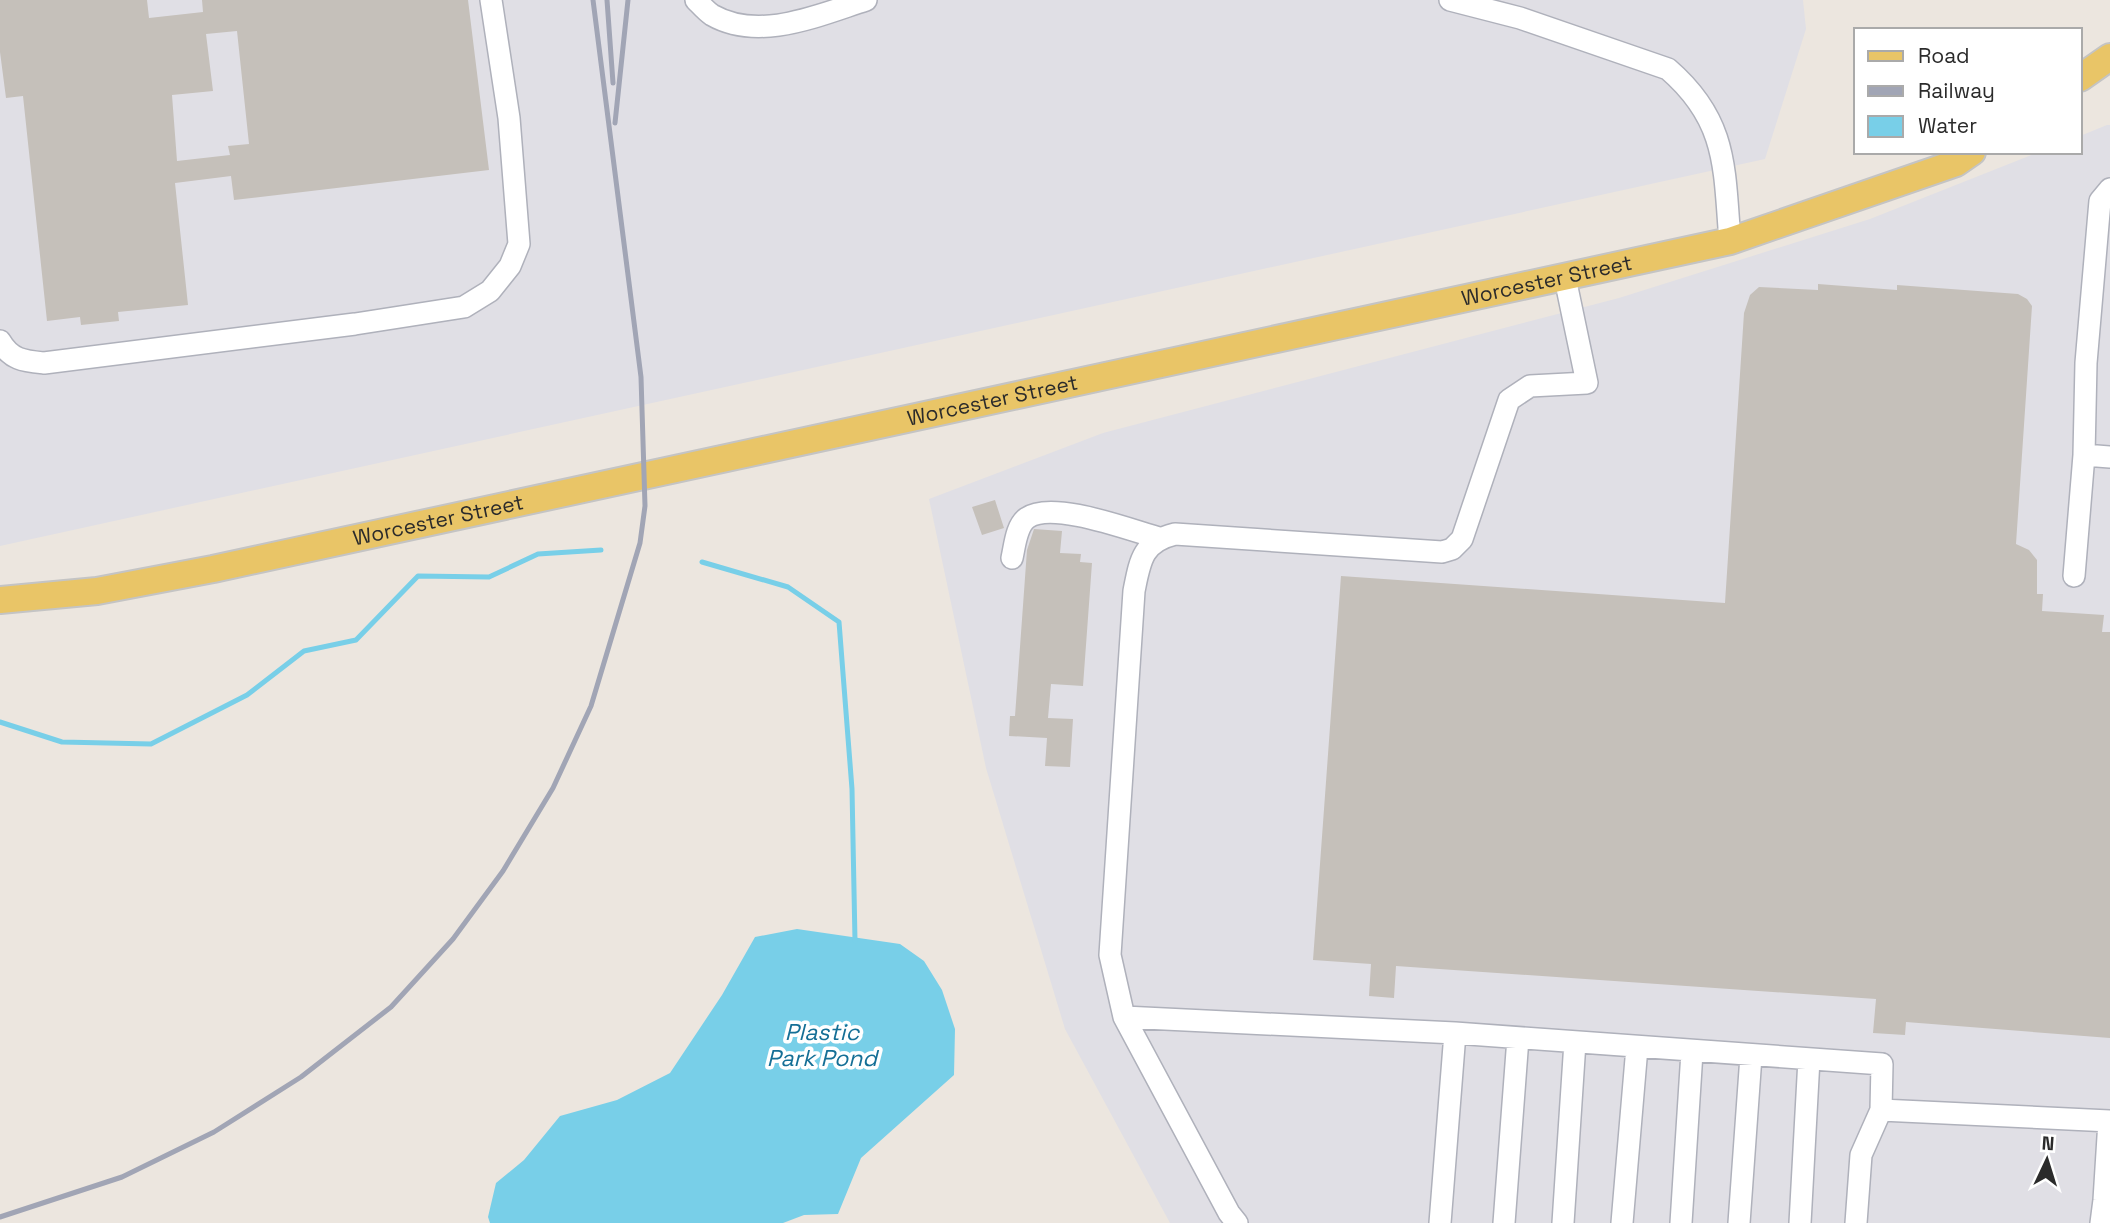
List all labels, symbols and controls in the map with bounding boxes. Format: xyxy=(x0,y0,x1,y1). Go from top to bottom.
legend xyxy=(1854,28,2082,154)
text: Road xyxy=(1918,42,1970,69)
text: Railway xyxy=(1918,77,1995,104)
text: Water xyxy=(1918,112,1977,139)
street label: Worcester Street xyxy=(1459,249,1634,312)
street label: Worcester Street xyxy=(905,368,1080,432)
street label: Worcester Street xyxy=(350,488,526,551)
water label: Plastic Park Pond xyxy=(767,1017,879,1073)
north arrow xyxy=(2012,1125,2082,1195)
text: N xyxy=(2041,1131,2055,1156)

